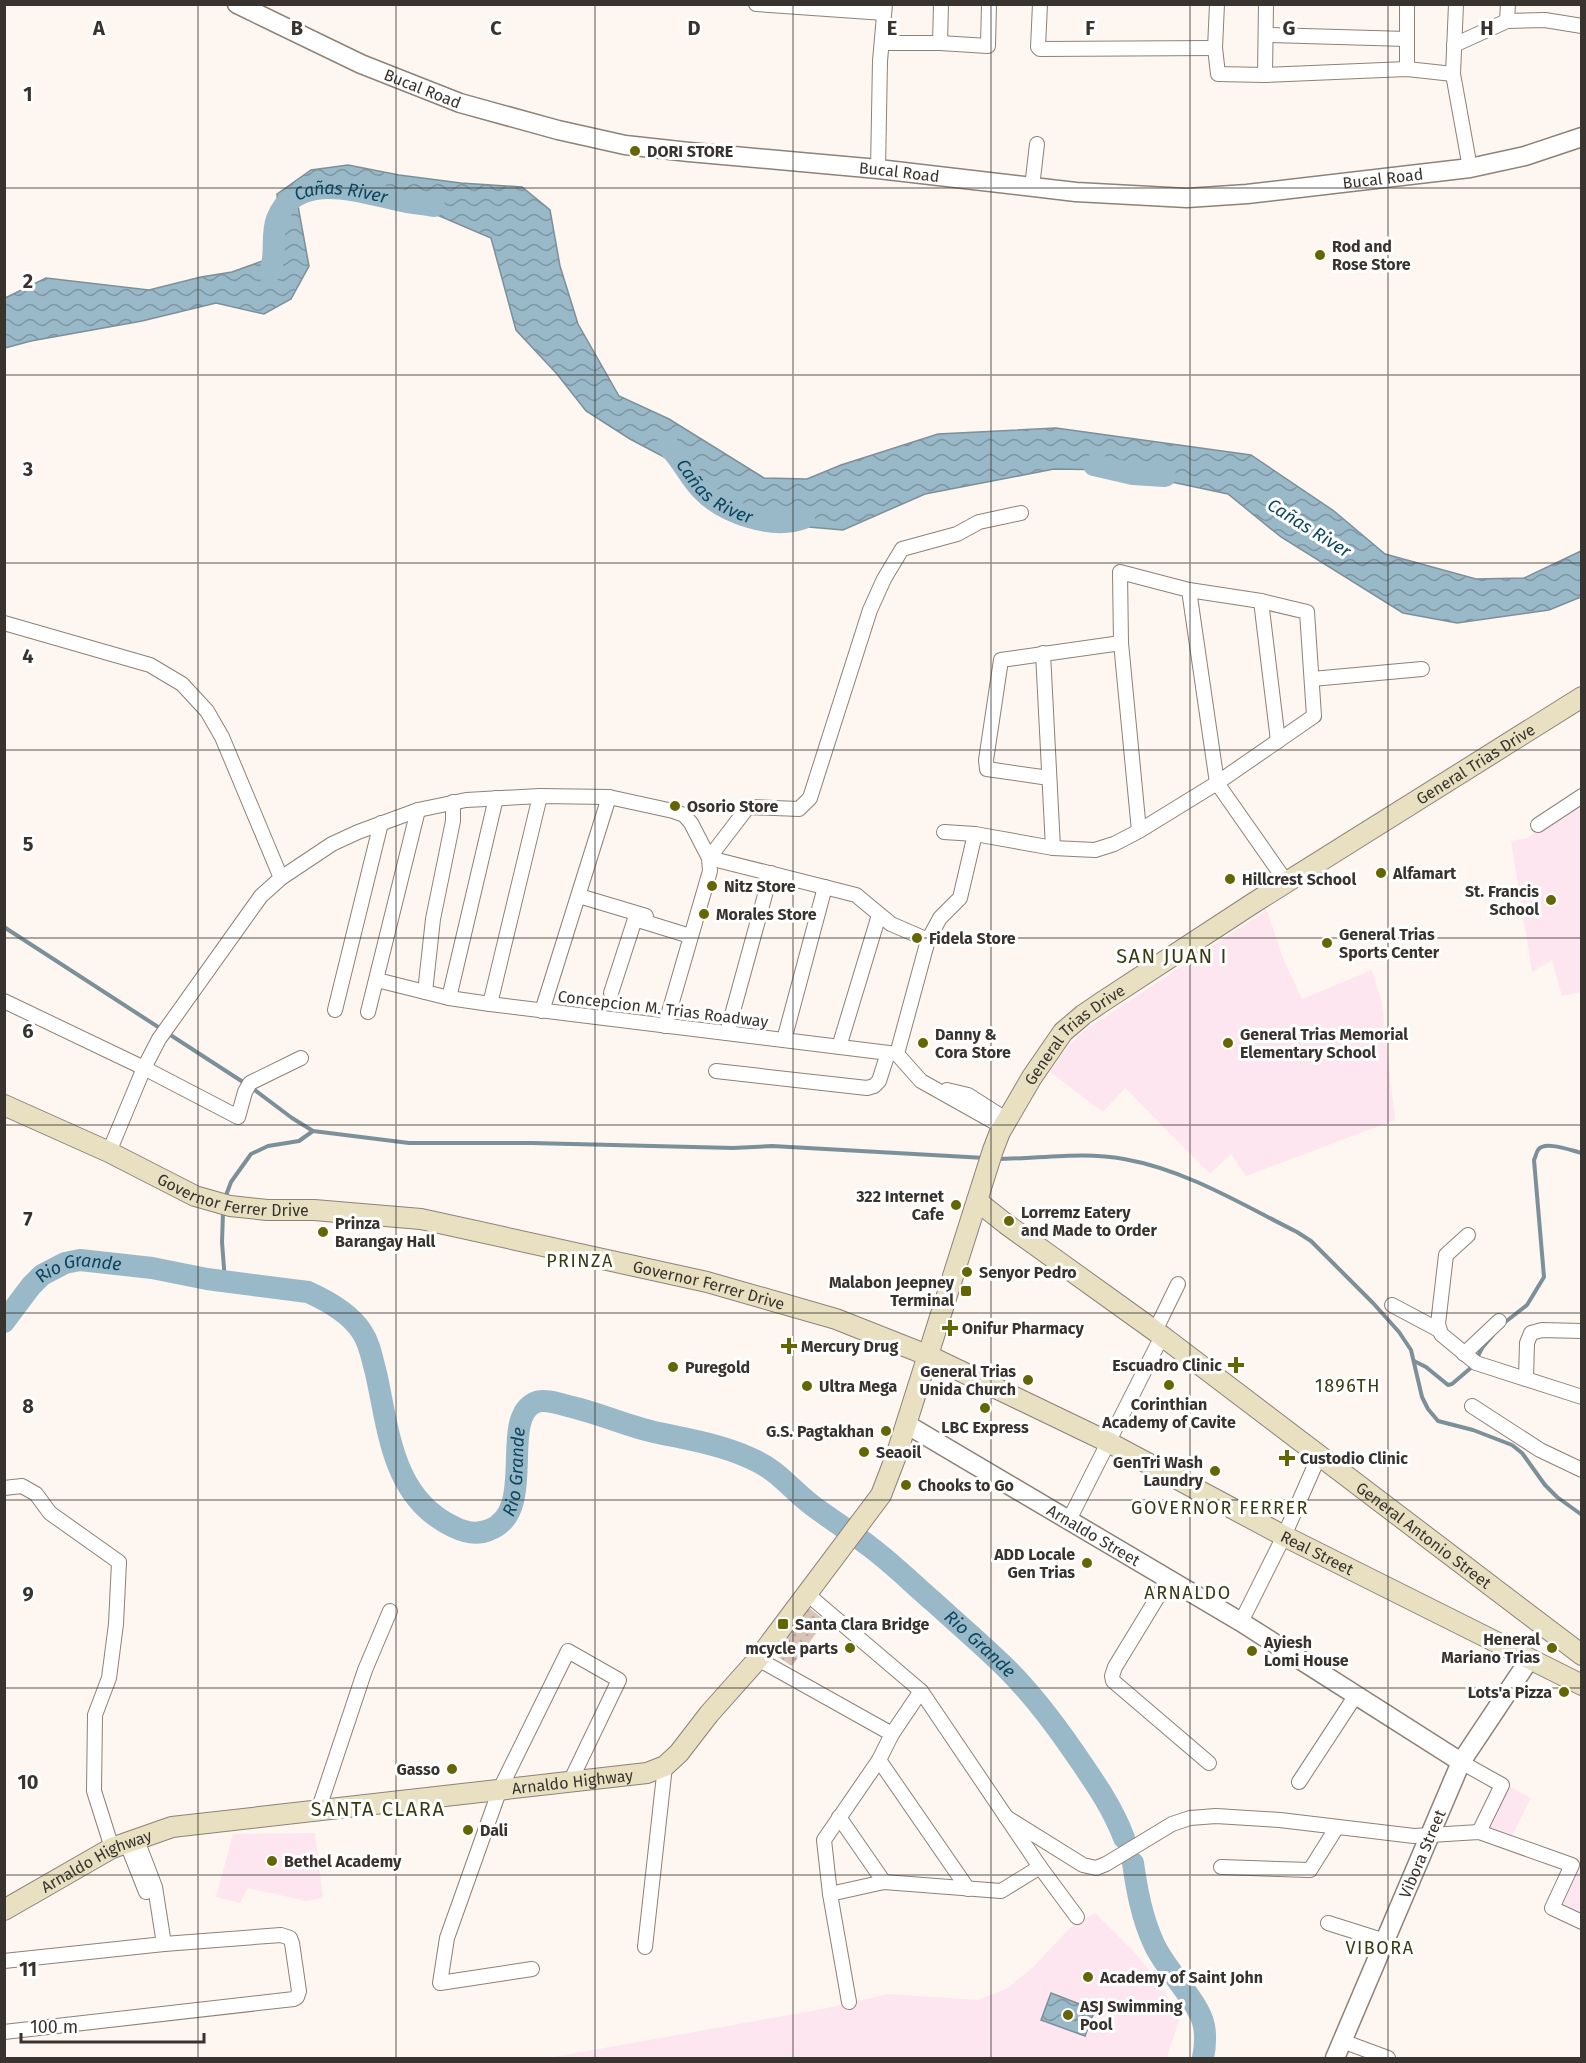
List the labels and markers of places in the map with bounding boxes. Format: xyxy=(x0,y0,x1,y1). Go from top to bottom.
place label: DORI STORE xyxy=(647,142,733,161)
marker: DORI STORE xyxy=(628,144,642,158)
place label: Rod and Rose Store xyxy=(1332,237,1411,274)
marker: Rod and Rose Store xyxy=(1313,248,1327,262)
place label: Osorio Store xyxy=(687,797,779,816)
marker: Osorio Store xyxy=(668,799,682,813)
place label: Alfamart xyxy=(1392,864,1457,883)
marker: Alfamart xyxy=(1374,866,1388,880)
place label: Hillcrest School xyxy=(1242,870,1356,889)
marker: Hillcrest School xyxy=(1223,872,1237,886)
place label: Nitz Store xyxy=(724,877,796,896)
marker: Nitz Store xyxy=(705,879,719,893)
place label: St. Francis School xyxy=(1465,882,1539,919)
marker: St. Francis School xyxy=(1544,893,1558,907)
place label: Morales Store xyxy=(716,905,817,924)
marker: Morales Store xyxy=(697,907,711,921)
place label: General Trias Sports Center xyxy=(1339,925,1440,962)
place label: Fidela Store xyxy=(929,929,1016,948)
marker: Fidela Store xyxy=(910,931,924,945)
marker: General Trias Sports Center xyxy=(1320,936,1334,950)
place label: Danny & Cora Store xyxy=(935,1025,1011,1062)
place label: General Trias Memorial Elementary School xyxy=(1240,1025,1408,1062)
marker: Danny & Cora Store xyxy=(916,1036,930,1050)
marker: General Trias Memorial Elementary School xyxy=(1221,1036,1235,1050)
place label: 322 Internet Cafe xyxy=(855,1187,945,1224)
marker: 322 Internet Cafe xyxy=(949,1198,963,1212)
place label: Lorremz Eatery and Made to Order xyxy=(1021,1203,1157,1240)
place label: Prinza Barangay Hall xyxy=(335,1214,436,1251)
marker: Lorremz Eatery and Made to Order xyxy=(1002,1214,1016,1228)
marker: Prinza Barangay Hall xyxy=(316,1225,330,1239)
place label: Senyor Pedro xyxy=(979,1263,1077,1282)
marker: Senyor Pedro xyxy=(960,1265,974,1279)
place label: Malabon Jeepney Terminal xyxy=(829,1273,955,1310)
marker: Malabon Jeepney Terminal xyxy=(959,1284,973,1298)
place label: Onifur Pharmacy xyxy=(962,1319,1085,1338)
marker: Onifur Pharmacy xyxy=(943,1321,957,1335)
place label: Mercury Drug xyxy=(801,1337,898,1356)
marker: Mercury Drug xyxy=(782,1339,796,1353)
place label: Escuadro Clinic xyxy=(1112,1356,1222,1375)
marker: Escuadro Clinic xyxy=(1227,1356,1245,1374)
place label: Puregold xyxy=(685,1358,750,1377)
marker: Puregold xyxy=(666,1360,680,1374)
place label: General Trias Unida Church xyxy=(919,1362,1016,1399)
marker: General Trias Unida Church xyxy=(1021,1373,1035,1387)
place label: Ultra Mega xyxy=(819,1377,898,1396)
marker: Corinthian Academy of Cavite xyxy=(1162,1378,1176,1392)
marker: Ultra Mega xyxy=(800,1379,814,1393)
place label: Corinthian Academy of Cavite xyxy=(1101,1395,1236,1432)
marker: LBC Express xyxy=(978,1401,992,1415)
place label: LBC Express xyxy=(941,1418,1029,1437)
place label: G.S. Pagtakhan xyxy=(766,1422,874,1441)
marker: G.S. Pagtakhan xyxy=(879,1424,893,1438)
place label: Seaoil xyxy=(876,1443,921,1462)
marker: Seaoil xyxy=(857,1445,871,1459)
marker: Custodio Clinic xyxy=(1278,1449,1296,1467)
place label: Custodio Clinic xyxy=(1300,1449,1408,1468)
place label: GenTri Wash Laundry xyxy=(1113,1453,1204,1490)
marker: GenTri Wash Laundry xyxy=(1208,1464,1222,1478)
place label: Chooks to Go xyxy=(918,1476,1014,1495)
marker: Chooks to Go xyxy=(899,1478,913,1492)
place label: ADD Locale Gen Trias xyxy=(993,1545,1075,1582)
marker: ADD Locale Gen Trias xyxy=(1080,1556,1094,1570)
place label: Santa Clara Bridge xyxy=(795,1615,929,1634)
marker: Santa Clara Bridge xyxy=(776,1617,790,1631)
place label: Heneral Mariano Trias xyxy=(1441,1630,1540,1667)
place label: Ayiesh Lomi House xyxy=(1263,1633,1349,1670)
place label: mcycle parts xyxy=(745,1639,838,1658)
marker: mcycle parts xyxy=(843,1641,857,1655)
marker: Heneral Mariano Trias xyxy=(1545,1641,1559,1655)
marker: Ayiesh Lomi House xyxy=(1245,1644,1259,1658)
place label: Lots'a Pizza xyxy=(1468,1683,1552,1702)
marker: Lots'a Pizza xyxy=(1557,1685,1571,1699)
place label: Gasso xyxy=(396,1760,440,1779)
marker: Gasso xyxy=(445,1762,459,1776)
place label: Dali xyxy=(480,1821,508,1840)
marker: Dali xyxy=(461,1823,475,1837)
place label: Bethel Academy xyxy=(284,1852,402,1871)
marker: Bethel Academy xyxy=(265,1854,279,1868)
place label: Academy of Saint John xyxy=(1099,1968,1263,1987)
marker: Academy of Saint John xyxy=(1081,1970,1095,1984)
place label: ASJ Swimming Pool xyxy=(1079,1997,1183,2034)
marker: ASJ Swimming Pool xyxy=(1061,2008,1075,2022)

